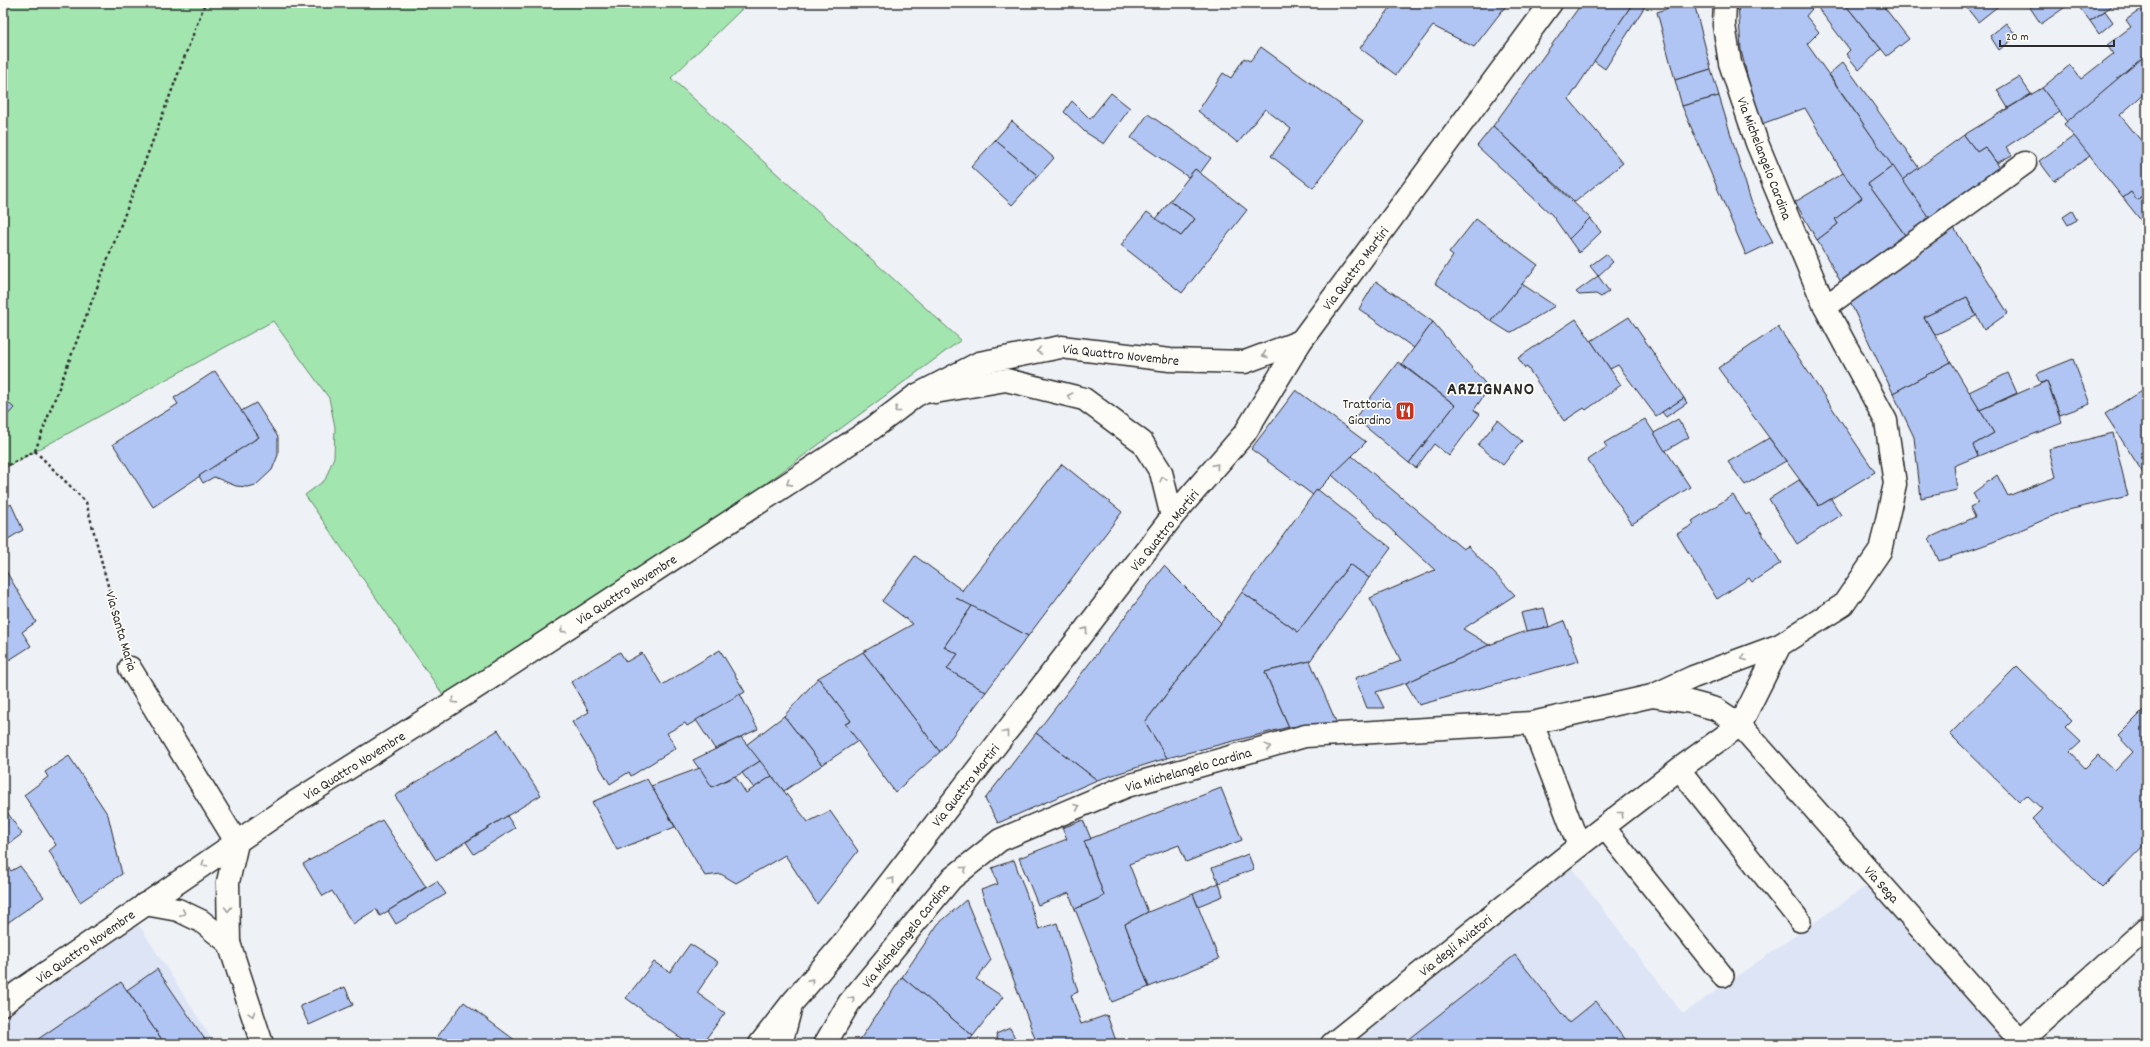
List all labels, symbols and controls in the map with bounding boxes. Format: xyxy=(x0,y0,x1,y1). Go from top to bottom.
scale bar xyxy=(2000,22,2114,48)
text: 20 m xyxy=(2006,29,2029,46)
street label: Via Michelangelo Cardina xyxy=(1730,94,1796,224)
street label: Via Quattro Martiri xyxy=(1318,223,1395,315)
street label: Via Quattro Novembre xyxy=(1062,340,1180,372)
one-way arrow xyxy=(1036,347,1042,355)
one-way arrow xyxy=(1261,350,1268,358)
district label: ARZIGNANO xyxy=(1447,378,1535,403)
one-way arrow xyxy=(1066,392,1073,401)
place label: Trattoria Giardino xyxy=(1343,395,1391,431)
restaurant icon: Trattoria Giardino xyxy=(1394,400,1416,422)
one-way arrow xyxy=(894,405,901,412)
one-way arrow xyxy=(1211,464,1218,471)
one-way arrow xyxy=(1159,476,1167,483)
one-way arrow xyxy=(786,478,793,486)
street label: Via Quattro Martiri xyxy=(1126,486,1205,577)
street label: Via Quattro Novembre xyxy=(573,550,682,631)
street label: Via Santa Maria xyxy=(99,589,141,674)
one-way arrow xyxy=(560,626,567,633)
one-way arrow xyxy=(1081,627,1088,634)
one-way arrow xyxy=(1740,654,1747,662)
one-way arrow xyxy=(451,697,458,704)
street label: Via Quattro Novembre xyxy=(300,727,410,806)
one-way arrow xyxy=(1001,730,1008,737)
street label: Via Quattro Martiri xyxy=(928,740,1006,832)
street label: Via Michelangelo Cardina xyxy=(1123,743,1254,798)
one-way arrow xyxy=(1264,743,1271,752)
one-way arrow xyxy=(1073,804,1081,812)
one-way arrow xyxy=(1617,811,1624,818)
one-way arrow xyxy=(202,859,209,866)
street label: Via Sega xyxy=(1858,862,1903,909)
one-way arrow xyxy=(960,866,967,873)
one-way arrow xyxy=(887,877,894,884)
street label: Via Michelangelo Cardina xyxy=(858,879,956,993)
street label: Via Quattro Novembre xyxy=(32,906,140,989)
one-way arrow xyxy=(224,906,232,912)
one-way arrow xyxy=(179,908,186,916)
street label: Via degli Aviatori xyxy=(1415,911,1497,982)
one-way arrow xyxy=(806,978,813,986)
one-way arrow xyxy=(848,996,855,1003)
one-way arrow xyxy=(247,1010,256,1017)

